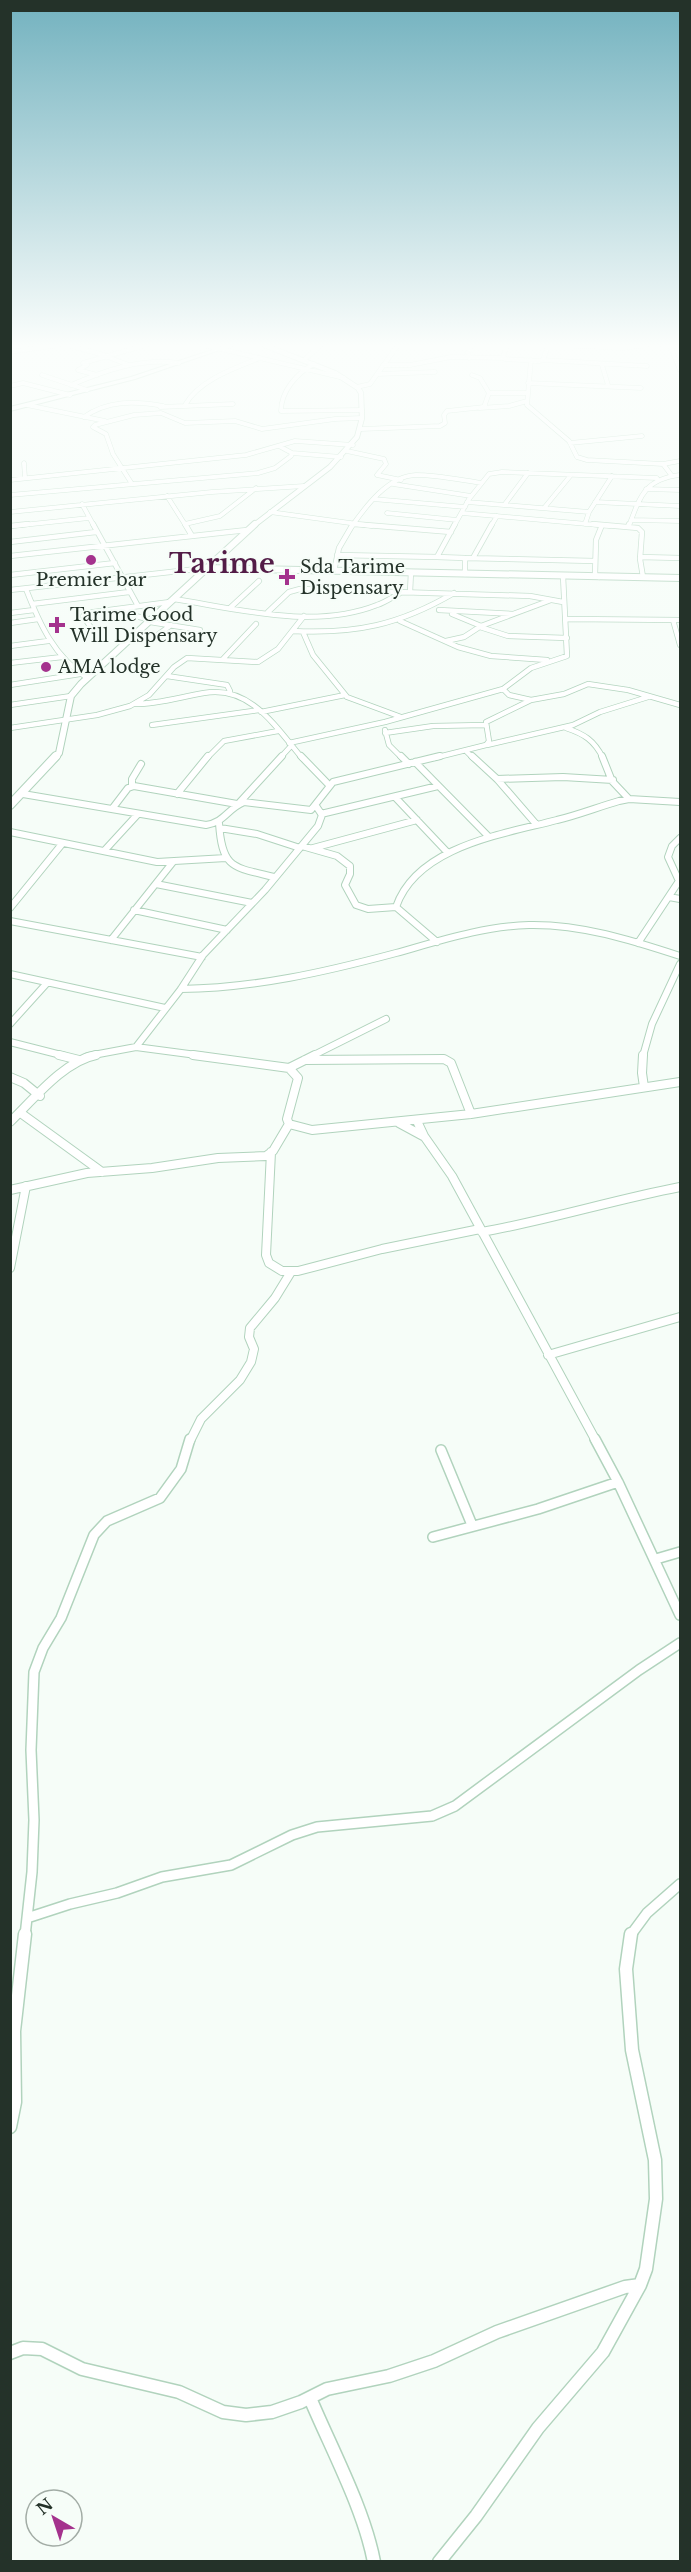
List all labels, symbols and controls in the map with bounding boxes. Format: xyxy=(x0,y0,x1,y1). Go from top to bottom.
district label: Tarime xyxy=(169,547,275,580)
marker: Premier bar xyxy=(84,553,98,567)
place label: Sda Tarime Dispensary xyxy=(300,556,405,599)
marker: Sda Tarime Dispensary xyxy=(278,568,296,586)
place label: Premier bar xyxy=(36,569,147,591)
place label: Tarime Good Will Dispensary xyxy=(69,604,218,647)
marker: Tarime Good Will Dispensary xyxy=(48,616,66,634)
place label: AMA lodge xyxy=(57,656,161,678)
marker: AMA lodge xyxy=(39,660,53,674)
north arrow xyxy=(24,2488,84,2548)
text: N xyxy=(32,2494,57,2519)

